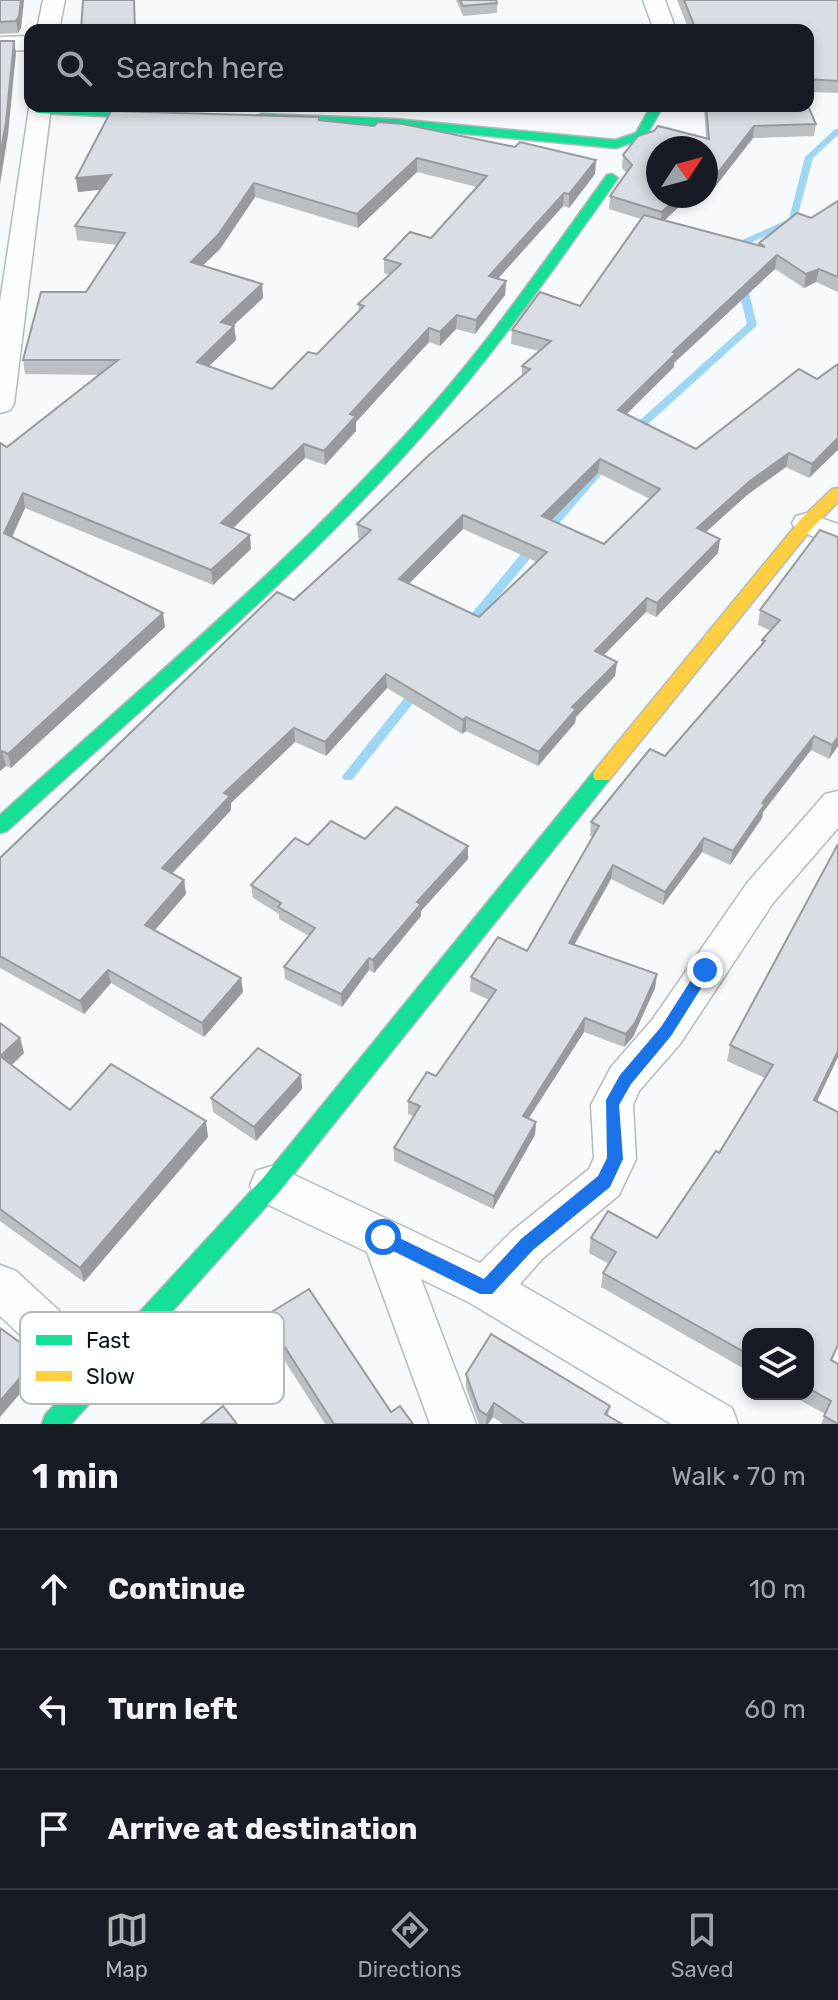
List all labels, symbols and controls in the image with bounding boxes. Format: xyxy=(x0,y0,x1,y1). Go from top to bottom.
search box xyxy=(24,24,814,112)
icon: search xyxy=(52,46,96,90)
text: Search here xyxy=(116,50,284,86)
north arrow xyxy=(646,136,718,208)
route end xyxy=(687,952,723,988)
route start xyxy=(365,1219,401,1255)
legend xyxy=(20,1312,284,1404)
text: Fast xyxy=(86,1327,131,1354)
map controls xyxy=(742,1328,814,1400)
button: layers xyxy=(742,1328,814,1400)
text: Slow xyxy=(86,1363,135,1390)
text: 1 min xyxy=(32,1456,119,1497)
text: Walk · 70 m xyxy=(671,1461,806,1492)
icon: ahead xyxy=(32,1567,76,1611)
text: Continue xyxy=(108,1571,245,1607)
text: 10 m xyxy=(749,1574,806,1605)
icon: left xyxy=(32,1687,76,1731)
text: Turn left xyxy=(108,1691,238,1727)
text: 60 m xyxy=(744,1694,806,1725)
icon: arrive xyxy=(32,1807,76,1851)
text: Arrive at destination xyxy=(108,1811,418,1847)
tab: Map xyxy=(105,1908,149,1983)
tab: Directions xyxy=(358,1908,462,1983)
tab: Saved xyxy=(671,1908,734,1983)

